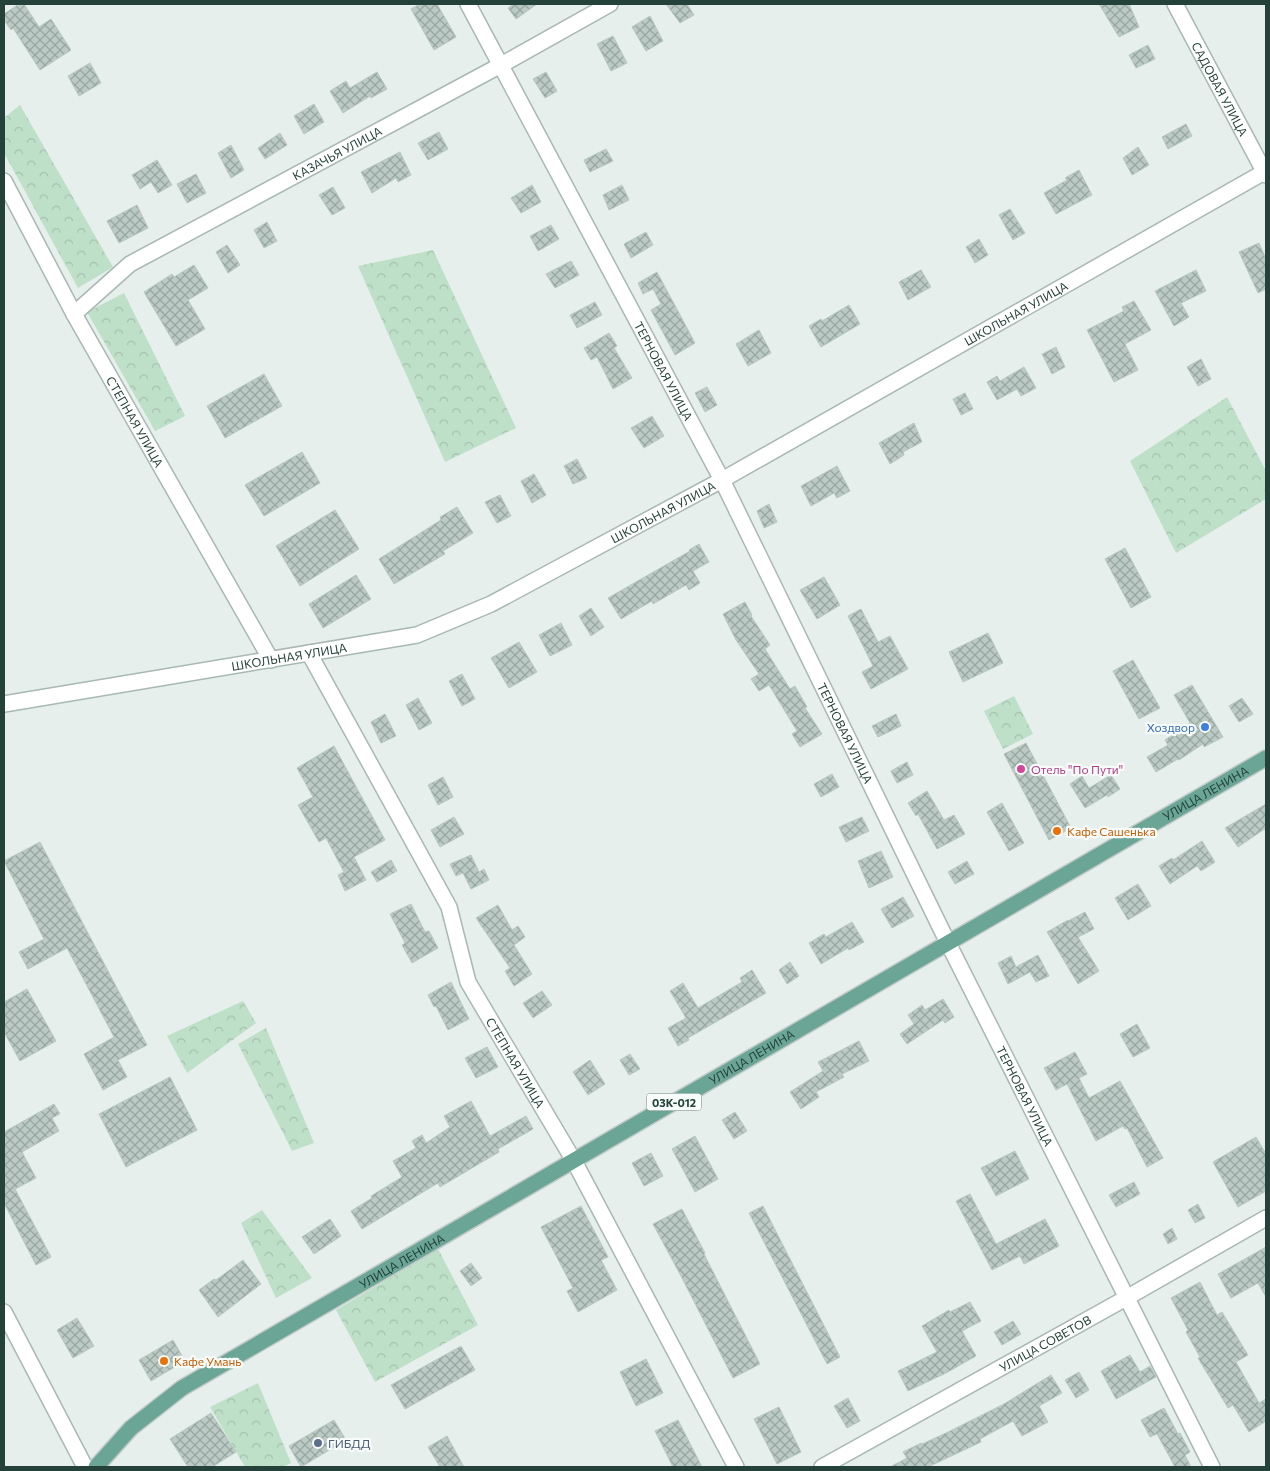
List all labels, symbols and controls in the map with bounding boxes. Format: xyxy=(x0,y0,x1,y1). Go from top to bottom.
street label: САДОВАЯ УЛИЦА xyxy=(1189,39,1251,138)
street label: КАЗАЧЬЯ УЛИЦА xyxy=(290,123,384,183)
street label: ШКОЛЬНАЯ УЛИЦА xyxy=(962,278,1070,348)
street label: ТЕРНОВАЯ УЛИЦА xyxy=(632,319,696,423)
street label: СТЕПНАЯ УЛИЦА xyxy=(104,374,167,469)
street label: ШКОЛЬНАЯ УЛИЦА xyxy=(608,478,718,545)
street label: ШКОЛЬНАЯ УЛИЦА xyxy=(230,640,348,673)
street label: ТЕРНОВАЯ УЛИЦА xyxy=(815,680,876,785)
place label: Хоздвор xyxy=(1147,720,1195,734)
marker: Хоздвор xyxy=(1199,721,1211,733)
place label: Отель "По Пути" xyxy=(1031,762,1123,776)
marker: Отель "По Пути" xyxy=(1015,763,1027,775)
street label: УЛИЦА ЛЕНИНА xyxy=(1160,763,1251,823)
place label: Кафе Сашенька xyxy=(1067,824,1156,838)
marker: Кафе Сашенька xyxy=(1051,825,1063,837)
street label: СТЕПНАЯ УЛИЦА xyxy=(484,1015,548,1110)
street label: УЛИЦА ЛЕНИНА xyxy=(706,1026,797,1087)
street label: ТЕРНОВАЯ УЛИЦА xyxy=(994,1044,1056,1148)
road number: 03К-012 xyxy=(646,1094,702,1110)
street label: УЛИЦА ЛЕНИНА xyxy=(356,1230,447,1291)
street label: УЛИЦА СОВЕТОВ xyxy=(997,1312,1093,1374)
place label: Кафе Умань xyxy=(174,1354,241,1368)
marker: Кафе Умань xyxy=(158,1355,170,1367)
place label: ГИБДД xyxy=(328,1436,371,1450)
marker: ГИБДД xyxy=(312,1437,324,1449)

